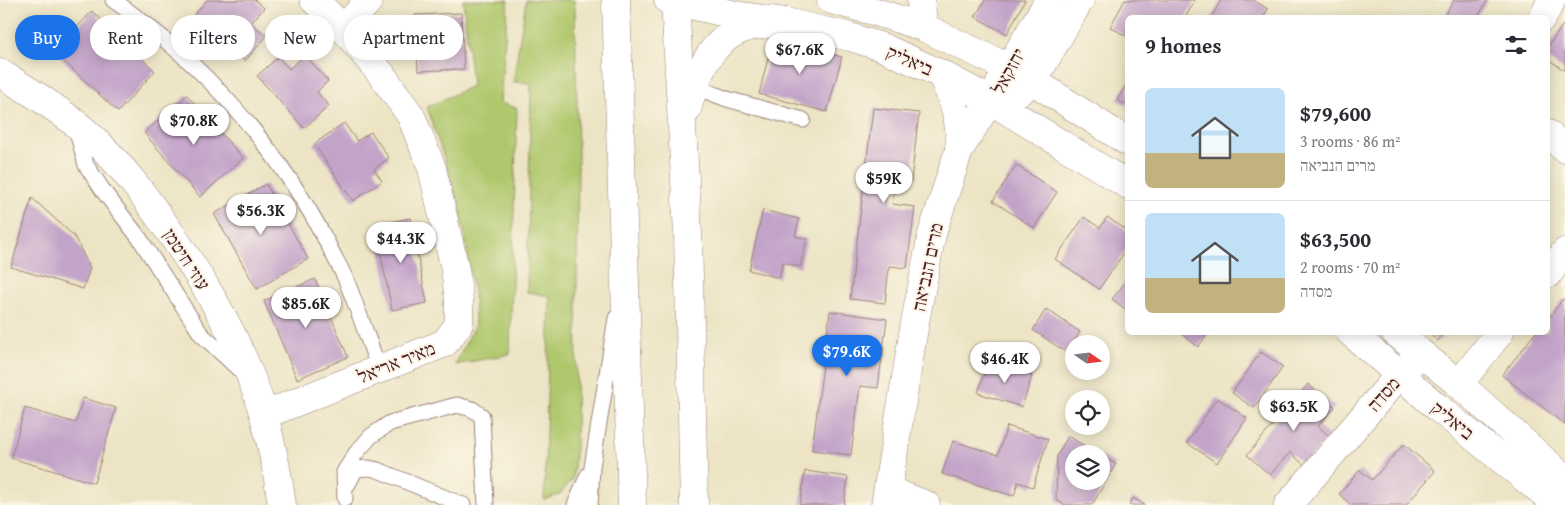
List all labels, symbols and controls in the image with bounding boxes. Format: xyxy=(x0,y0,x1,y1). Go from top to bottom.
chip: Buy xyxy=(15,15,80,60)
chip: Rent xyxy=(90,15,161,60)
chip: Filters xyxy=(171,15,255,60)
chip: New xyxy=(265,15,334,60)
chip: Apartment xyxy=(344,15,463,60)
text: 9 homes xyxy=(1145,30,1221,61)
icon: filters xyxy=(1502,31,1530,59)
pin: $67.6K xyxy=(759,32,841,75)
text: $67.6K xyxy=(776,37,824,61)
street label: ביאליק xyxy=(882,37,938,83)
street label: יחזקאל xyxy=(984,43,1032,99)
text: $79,600 xyxy=(1300,98,1371,129)
pin: $70.8K xyxy=(153,104,235,146)
text: $70.8K xyxy=(170,108,218,132)
icon: home xyxy=(1185,108,1245,168)
text: 3 rooms · 86 m² xyxy=(1300,129,1400,153)
text: מרים הנביאה xyxy=(1300,153,1376,177)
pin: $59K xyxy=(854,162,914,204)
text: $59K xyxy=(867,166,901,190)
pin: $56.3K xyxy=(220,194,302,236)
text: $56.3K xyxy=(237,198,285,222)
street label: מרים הנביאה xyxy=(904,220,950,314)
pin: $44.3K xyxy=(360,222,442,264)
street label: עוזי חיטמן xyxy=(157,223,217,295)
text: $63,500 xyxy=(1300,224,1371,255)
text: $44.3K xyxy=(377,226,425,250)
icon: home xyxy=(1185,233,1245,293)
text: 2 rooms · 70 m² xyxy=(1300,255,1400,279)
text: מסדה xyxy=(1300,279,1332,303)
pin: $85.6K xyxy=(265,286,347,329)
text: $85.6K xyxy=(282,291,330,315)
street label: מאיר אריאל xyxy=(353,334,439,390)
pin: $79.6K xyxy=(806,334,888,377)
north arrow xyxy=(1065,335,1110,380)
map controls xyxy=(1065,335,1110,490)
text: $79.6K xyxy=(823,339,871,363)
pin: $46.4K xyxy=(964,342,1046,384)
text: $46.4K xyxy=(981,346,1029,370)
street label: מסדה xyxy=(1360,370,1406,418)
button: locate xyxy=(1065,390,1110,435)
pin: $63.5K xyxy=(1253,390,1335,432)
text: $63.5K xyxy=(1270,394,1318,418)
street label: ביאליק xyxy=(1425,394,1481,446)
button: layers xyxy=(1065,445,1110,490)

